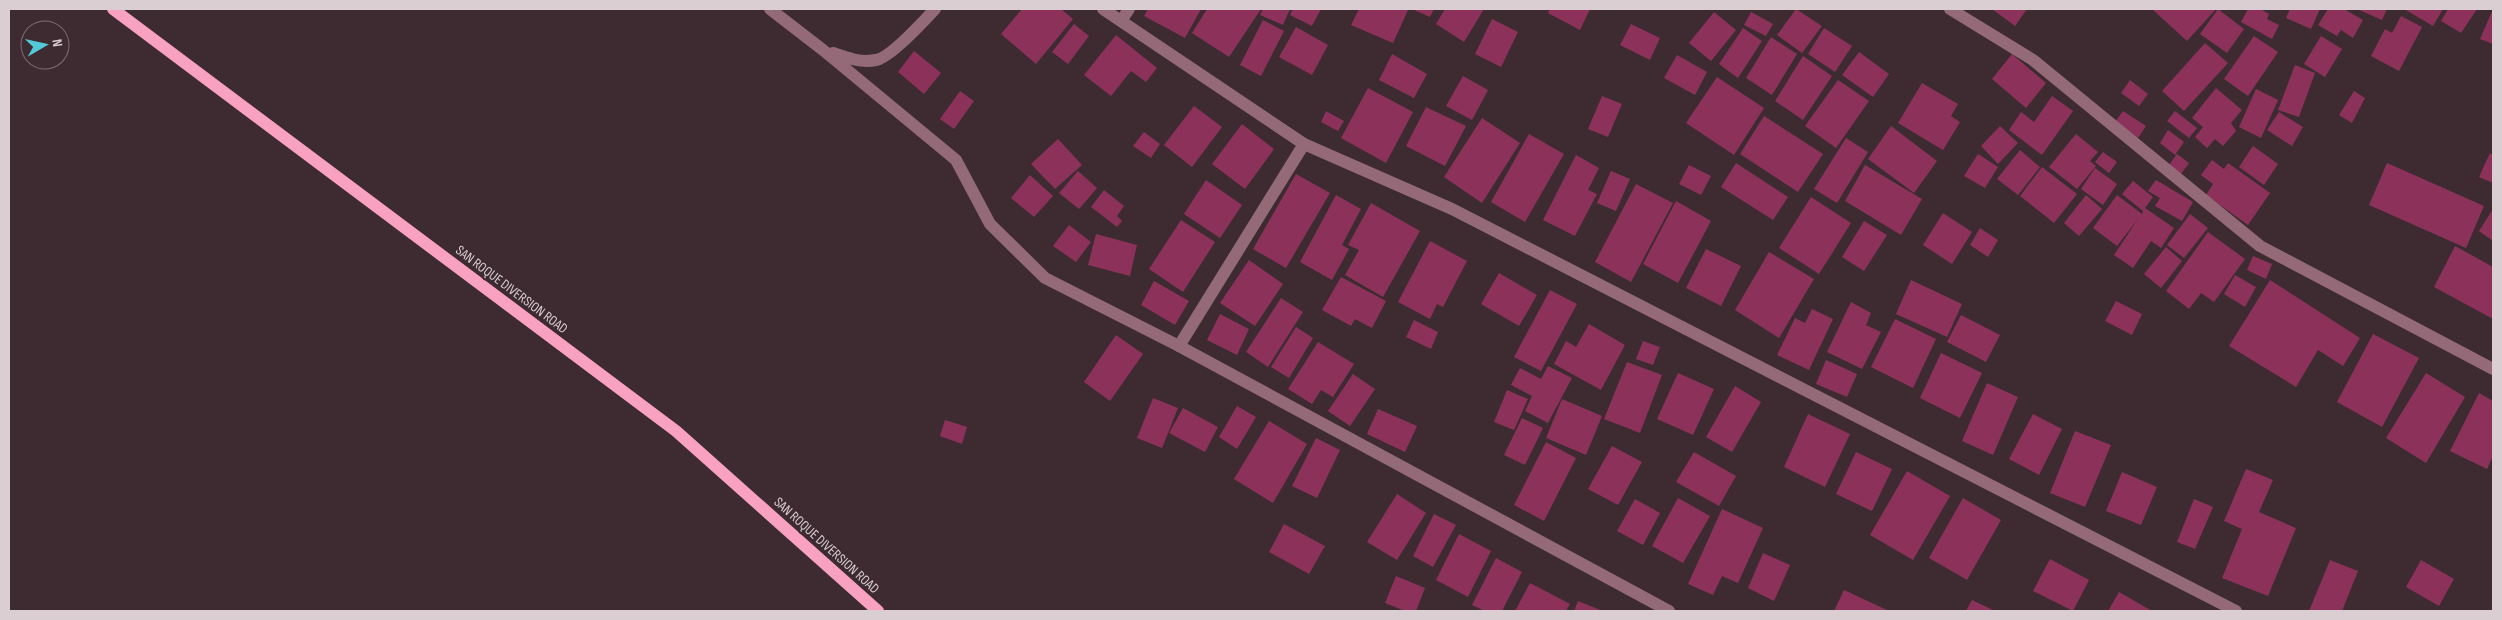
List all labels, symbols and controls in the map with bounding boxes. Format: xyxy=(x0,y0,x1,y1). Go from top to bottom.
north arrow xyxy=(20,20,70,70)
text: N xyxy=(48,38,66,48)
street label: SAN ROQUE DIVERSION ROAD xyxy=(452,242,571,337)
street label: SAN ROQUE DIVERSION ROAD xyxy=(770,494,883,597)

